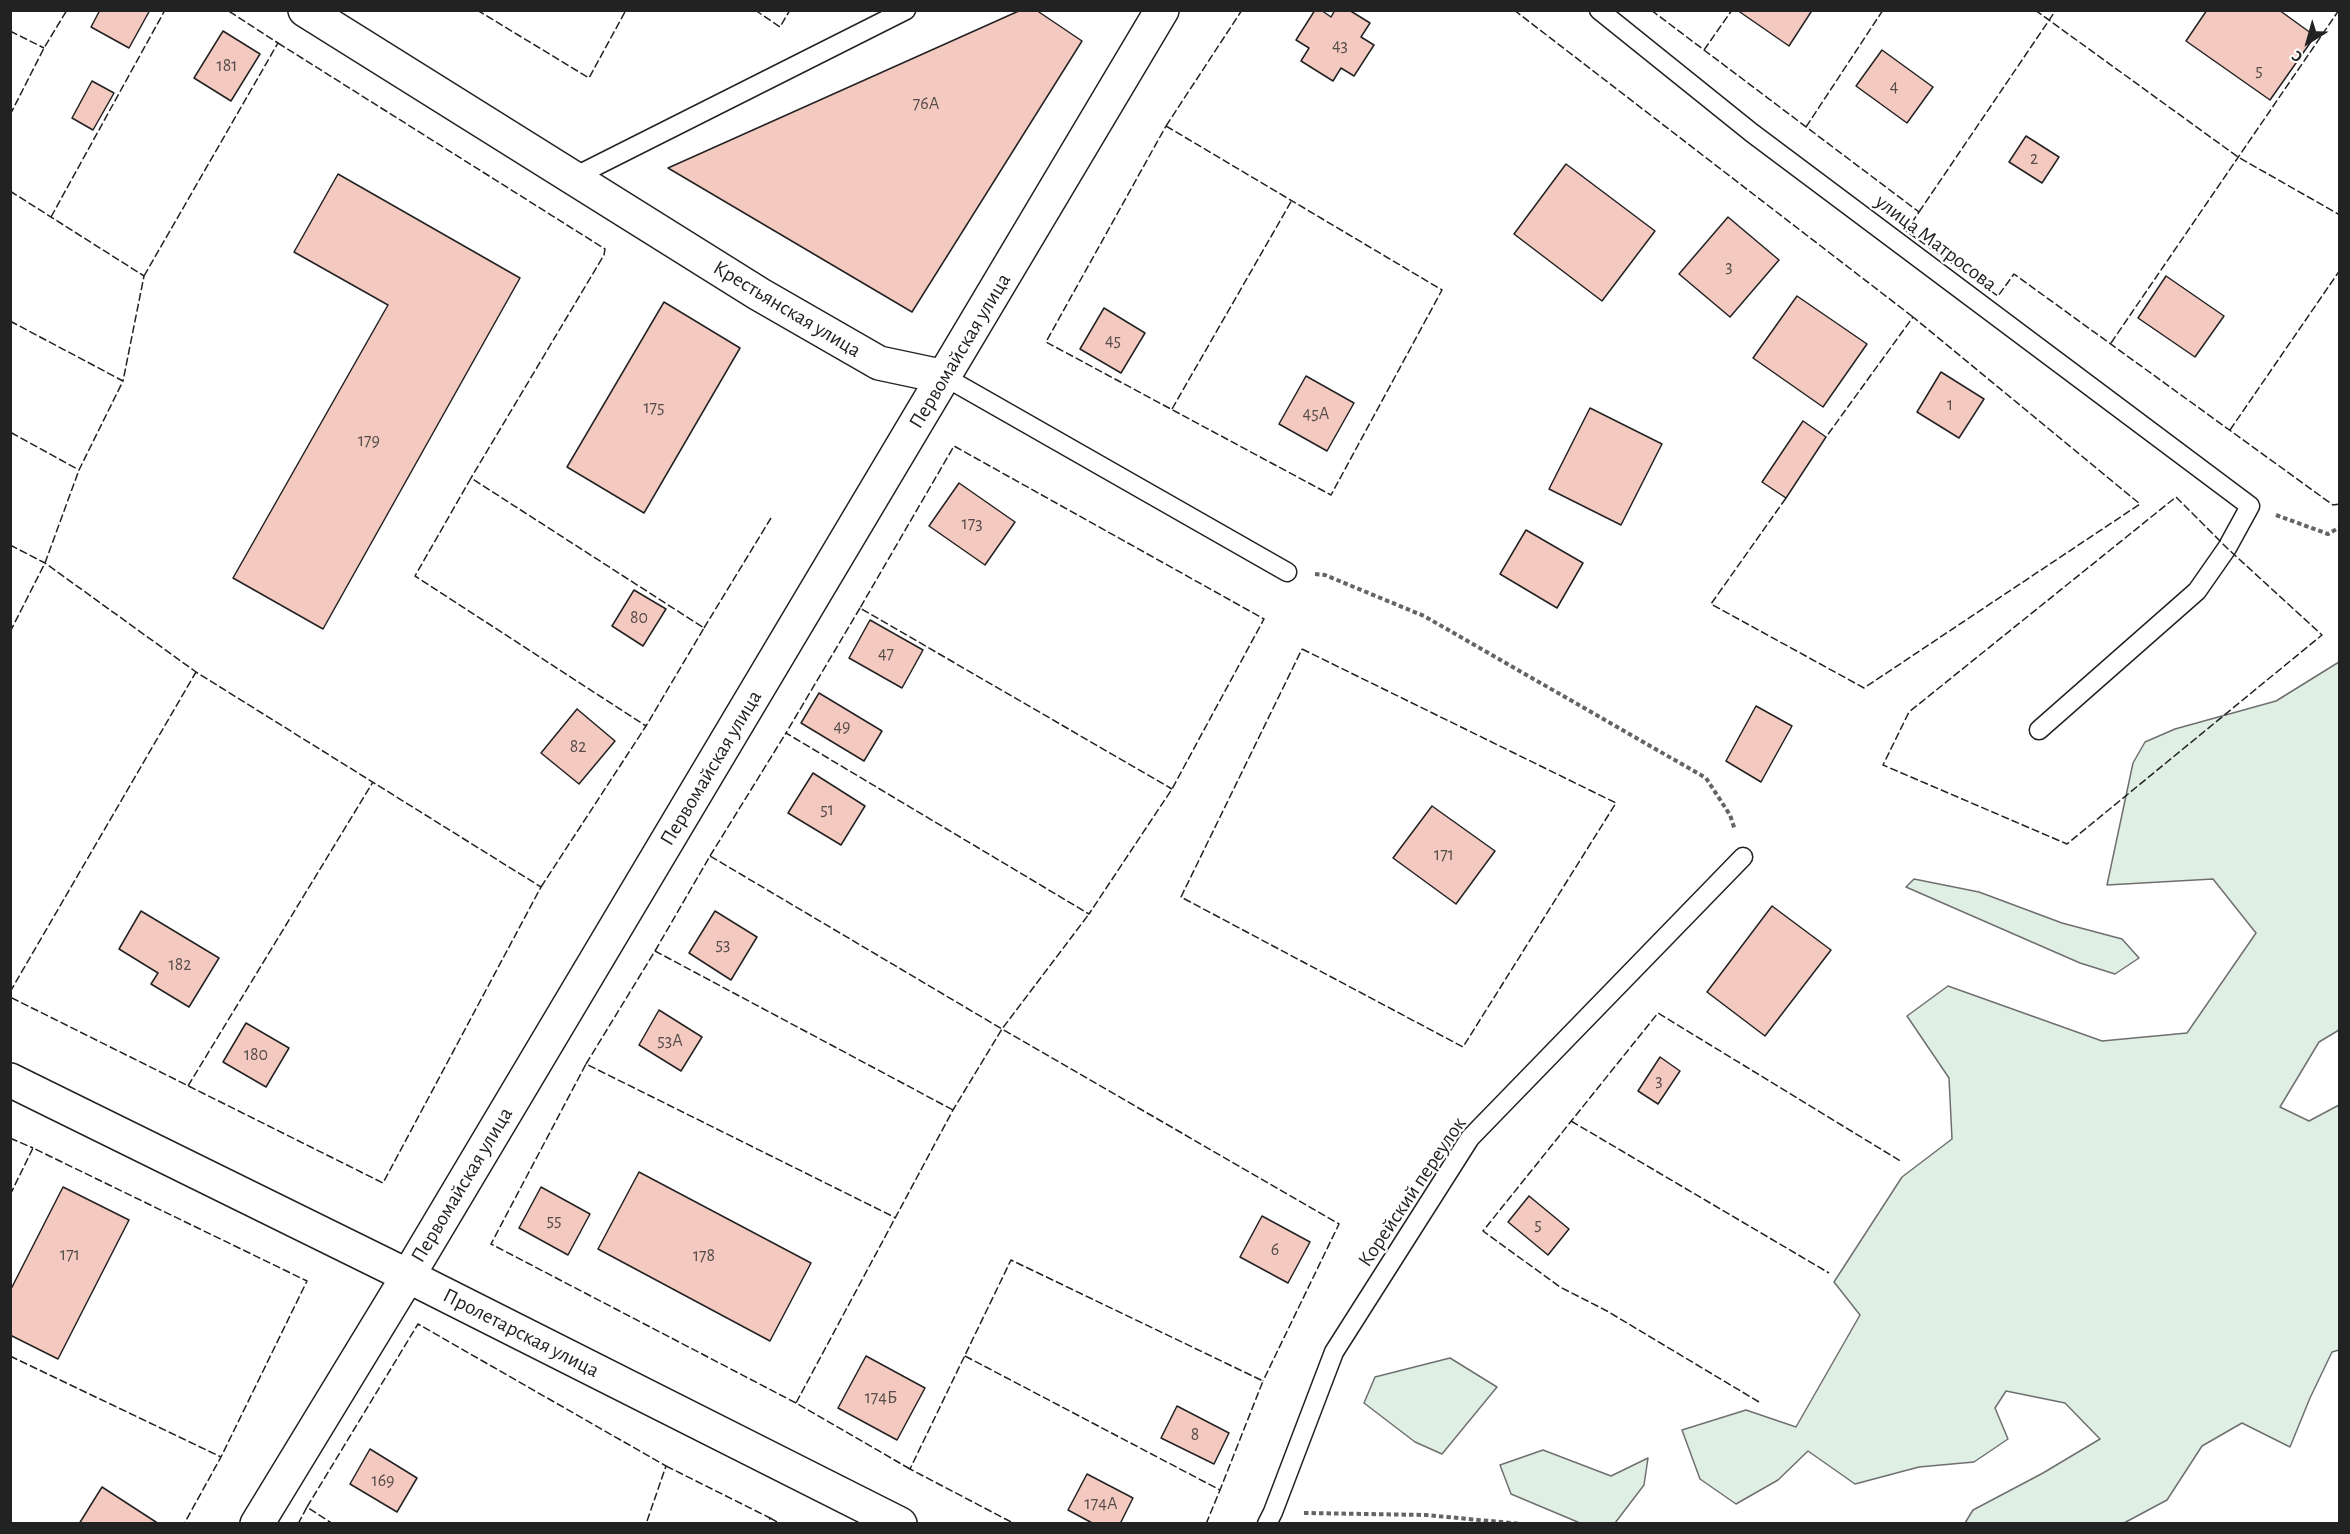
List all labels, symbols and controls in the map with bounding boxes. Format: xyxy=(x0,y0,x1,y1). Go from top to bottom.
north arrow xyxy=(2278,12,2338,72)
house number: 43 xyxy=(1332,35,1348,57)
text: С xyxy=(2289,47,2306,65)
house number: 181 xyxy=(217,55,237,77)
house number: 5 xyxy=(2255,60,2263,82)
house number: 4 xyxy=(1890,76,1898,98)
house number: 76А xyxy=(913,93,939,115)
house number: 2 xyxy=(2030,148,2038,170)
street label: улица Матросова xyxy=(1870,189,2002,297)
street label: Крестьянская улица xyxy=(709,255,865,363)
house number: 3 xyxy=(1725,256,1733,278)
street label: Первомайская улица xyxy=(904,269,1016,433)
house number: 45 xyxy=(1105,330,1121,352)
house number: 1 xyxy=(1947,394,1953,416)
house number: 175 xyxy=(643,397,665,419)
house number: 45А xyxy=(1303,403,1329,425)
house number: 179 xyxy=(358,430,380,452)
house number: 173 xyxy=(961,513,983,535)
house number: 80 xyxy=(630,607,648,629)
house number: 47 xyxy=(878,643,894,665)
street label: Первомайская улица xyxy=(655,686,767,850)
house number: 49 xyxy=(833,716,851,738)
house number: 82 xyxy=(570,736,586,758)
house number: 51 xyxy=(820,799,834,821)
house number: 171 xyxy=(1434,844,1454,866)
house number: 53 xyxy=(716,934,730,956)
house number: 182 xyxy=(169,954,191,976)
house number: 53А xyxy=(657,1030,683,1052)
house number: 180 xyxy=(244,1044,268,1066)
house number: 3 xyxy=(1655,1070,1663,1092)
street label: Первомайская улица xyxy=(406,1103,518,1267)
street label: Корейский переулок xyxy=(1352,1112,1472,1272)
house number: 55 xyxy=(546,1210,562,1232)
house number: 5 xyxy=(1534,1214,1542,1236)
house number: 6 xyxy=(1271,1239,1279,1261)
house number: 171 xyxy=(60,1244,80,1266)
house number: 178 xyxy=(693,1245,715,1267)
street label: Пролетарская улица xyxy=(439,1283,603,1383)
house number: 174Б xyxy=(865,1387,897,1409)
house number: 8 xyxy=(1191,1424,1199,1446)
house number: 169 xyxy=(371,1470,395,1492)
house number: 174А xyxy=(1085,1493,1117,1515)

